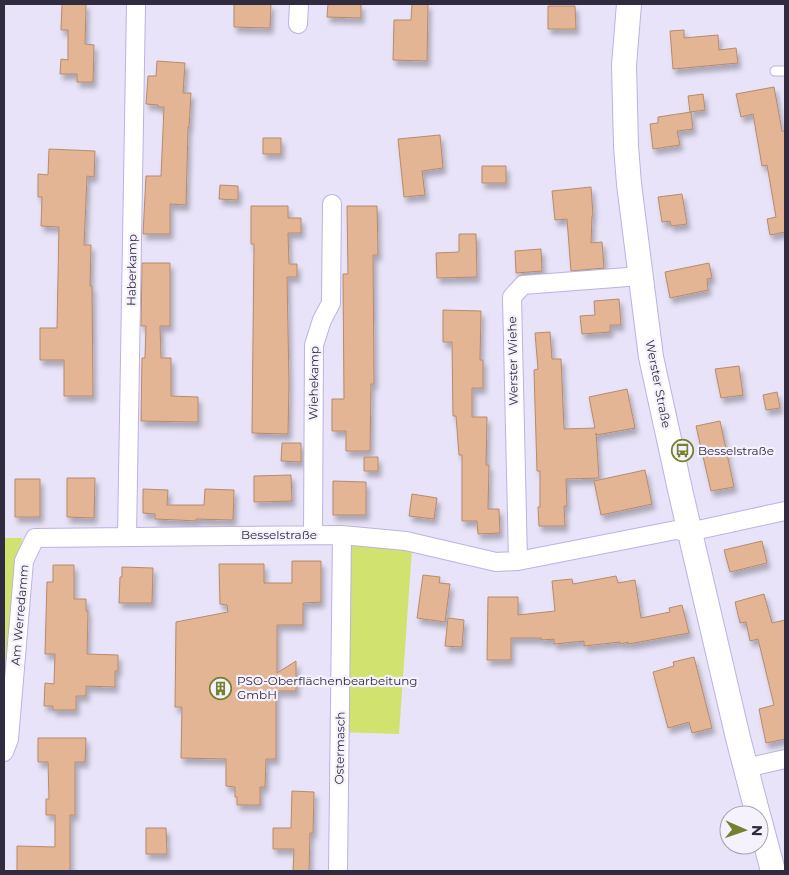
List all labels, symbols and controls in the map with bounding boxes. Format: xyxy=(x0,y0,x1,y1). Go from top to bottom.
street label: Haberkamp xyxy=(123,234,140,306)
street label: Werster Wiehe xyxy=(504,316,521,406)
street label: Werster Straße xyxy=(643,339,674,429)
street label: Wiehekamp xyxy=(305,346,322,420)
bus stop icon: Besselstraße xyxy=(670,439,694,463)
place label: Besselstraße xyxy=(698,443,774,458)
street label: Besselstraße xyxy=(241,527,317,542)
street label: Am Werredamm xyxy=(8,564,31,666)
place label: PSO-Oberflächenbearbeitung GmbH xyxy=(237,673,418,702)
building icon: PSO-Oberflächenbearbeitung GmbH xyxy=(209,676,233,700)
street label: Ostermasch xyxy=(331,711,348,785)
north arrow xyxy=(719,805,769,855)
text: N xyxy=(748,824,766,836)

